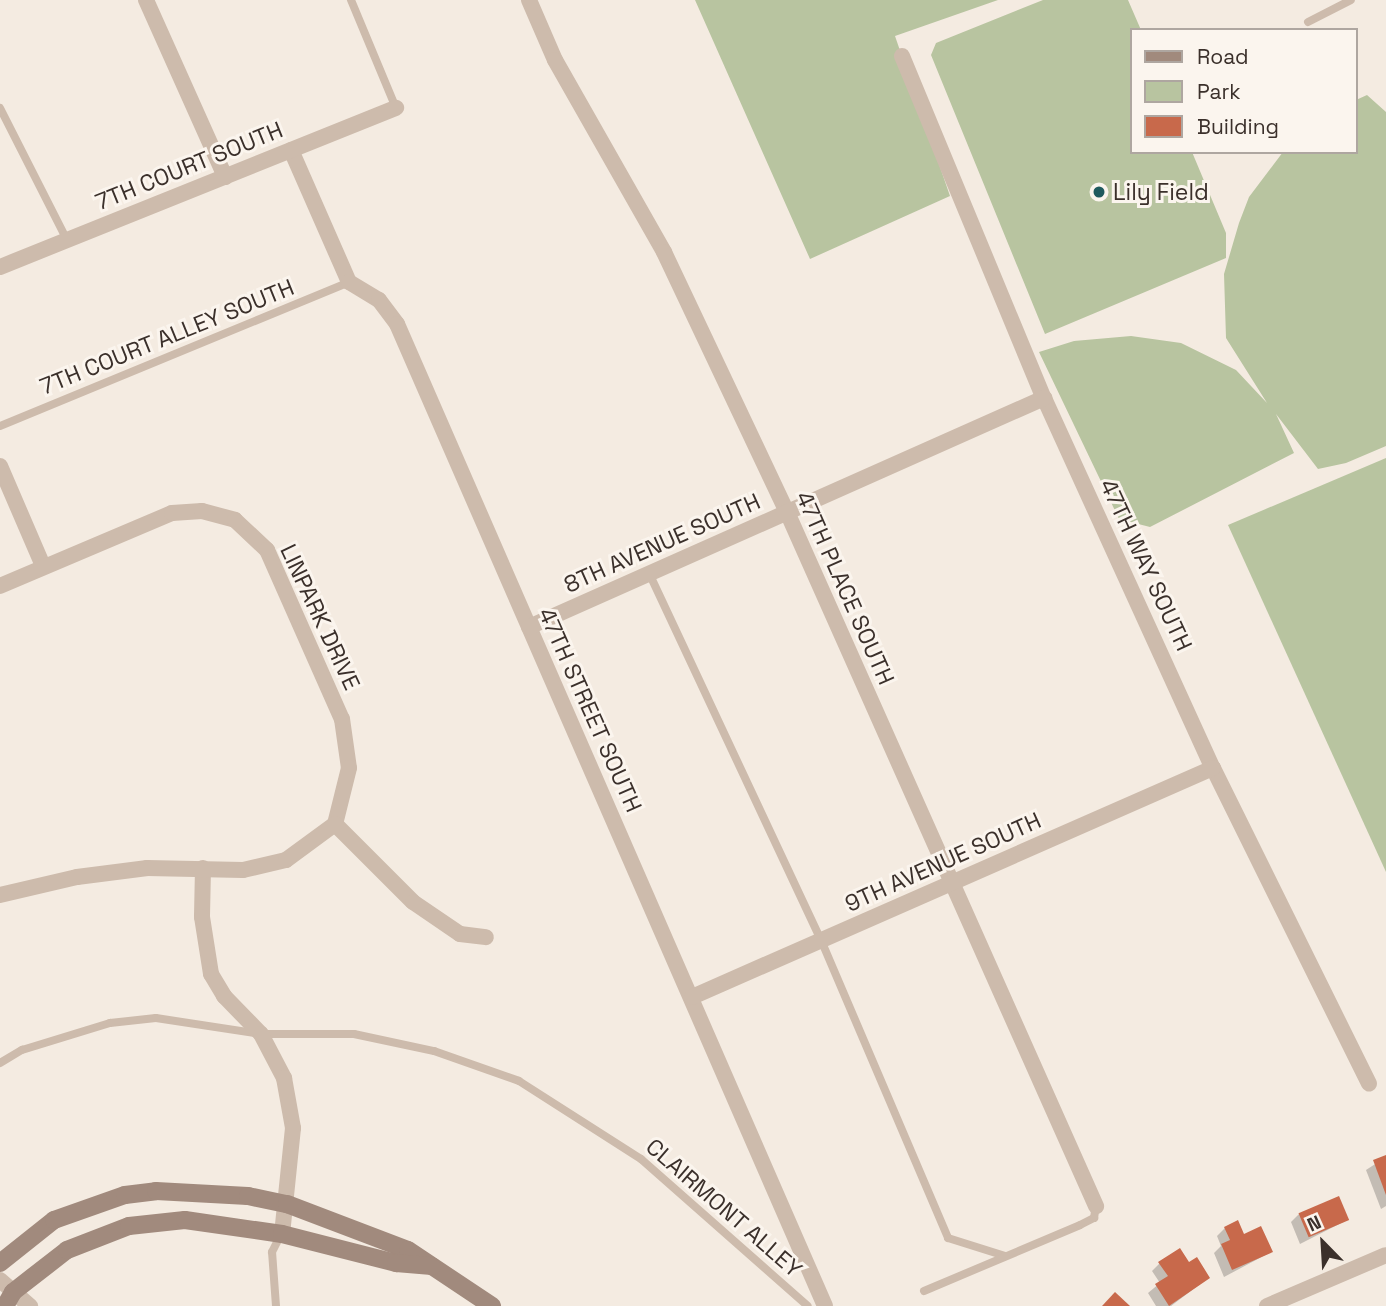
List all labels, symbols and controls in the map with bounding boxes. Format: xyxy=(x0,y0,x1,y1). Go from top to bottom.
legend xyxy=(1130,28,1358,154)
text: Road xyxy=(1197,43,1249,70)
text: Park xyxy=(1197,78,1241,105)
text: Building xyxy=(1197,113,1279,140)
street label: 7TH COURT SOUTH xyxy=(91,116,287,216)
place label: Lily Field xyxy=(1113,178,1209,206)
marker: Lily Field xyxy=(1091,184,1107,200)
street label: 7TH COURT ALLEY SOUTH xyxy=(35,273,299,401)
street label: 47TH WAY SOUTH xyxy=(1094,475,1198,655)
street label: 8TH AVENUE SOUTH xyxy=(559,487,765,599)
street label: 47TH PLACE SOUTH xyxy=(790,487,900,689)
street label: LINPARK DRIVE xyxy=(274,540,366,694)
street label: 47TH STREET SOUTH xyxy=(532,603,648,817)
street label: 9TH AVENUE SOUTH xyxy=(841,806,1045,918)
street label: CLAIRMONT ALLEY xyxy=(640,1132,808,1284)
north arrow xyxy=(1288,1208,1358,1278)
text: N xyxy=(1303,1209,1325,1237)

